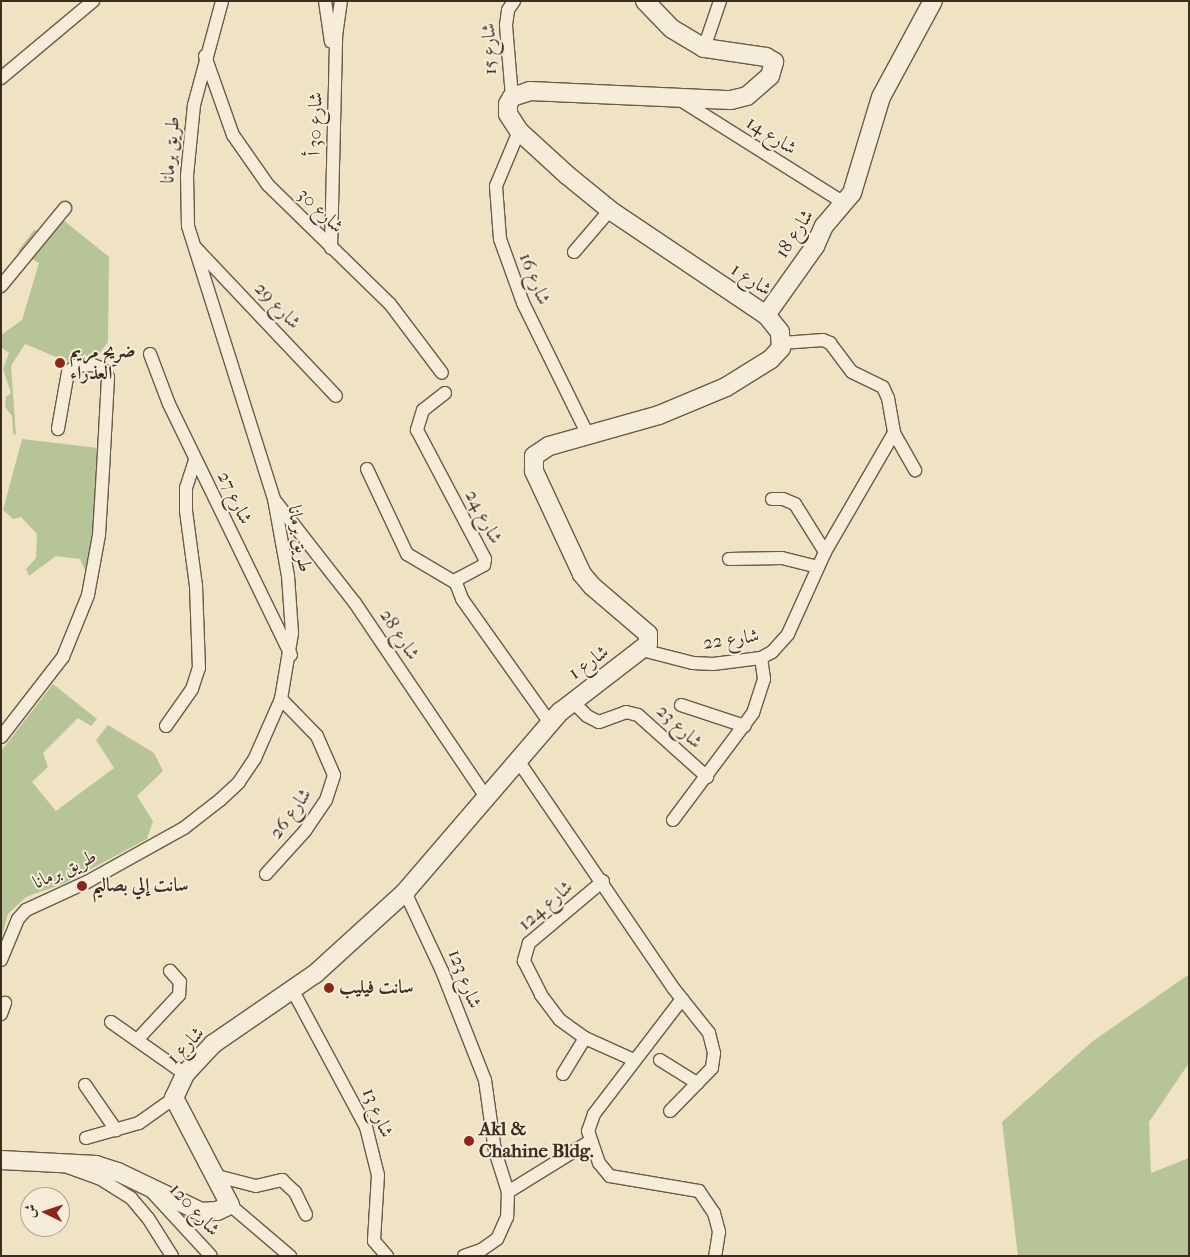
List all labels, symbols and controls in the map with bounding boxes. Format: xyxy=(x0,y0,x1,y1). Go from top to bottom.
street label: شارع 15 xyxy=(478,23,502,75)
street label: شارع 30 أ xyxy=(304,92,328,156)
street label: شارع 14 xyxy=(742,112,800,160)
street label: طريق برمانا xyxy=(157,115,185,185)
street label: شارع 30 xyxy=(292,184,348,238)
street label: شارع 18 xyxy=(771,205,819,263)
street label: شارع 16 xyxy=(513,250,555,308)
street label: شارع 1 xyxy=(726,259,776,301)
street label: شارع 29 xyxy=(249,278,305,334)
place label: ضريح مريم العذراء xyxy=(70,341,136,385)
marker: ضريح مريم العذراء xyxy=(54,357,66,369)
street label: شارع 27 xyxy=(211,468,257,528)
street label: شارع 24 xyxy=(459,486,507,548)
street label: طريق برمانا xyxy=(282,504,316,574)
street label: شارع 28 xyxy=(374,605,424,665)
street label: شارع 22 xyxy=(701,625,761,655)
street label: شارع 1 xyxy=(565,641,613,685)
street label: شارع 23 xyxy=(651,700,707,754)
street label: شارع 26 xyxy=(265,784,317,844)
street label: طريق برمانا xyxy=(30,845,100,895)
place label: سانت إلي بصاليم xyxy=(92,875,189,897)
street label: شارع 124 xyxy=(514,876,578,936)
marker: سانت إلي بصاليم xyxy=(76,880,88,892)
street label: شارع 123 xyxy=(442,946,486,1012)
place label: سانت فيليب xyxy=(339,977,413,999)
marker: سانت فيليب xyxy=(323,982,335,994)
street label: شارع 1 xyxy=(163,1022,209,1070)
street label: شارع 13 xyxy=(356,1085,398,1141)
place label: Akl & Chahine Bldg. xyxy=(479,1119,594,1163)
marker: Akl & Chahine Bldg. xyxy=(463,1135,475,1147)
street label: شارع 120 xyxy=(164,1179,224,1241)
north arrow xyxy=(20,1187,70,1237)
text: ش xyxy=(22,1203,39,1219)

